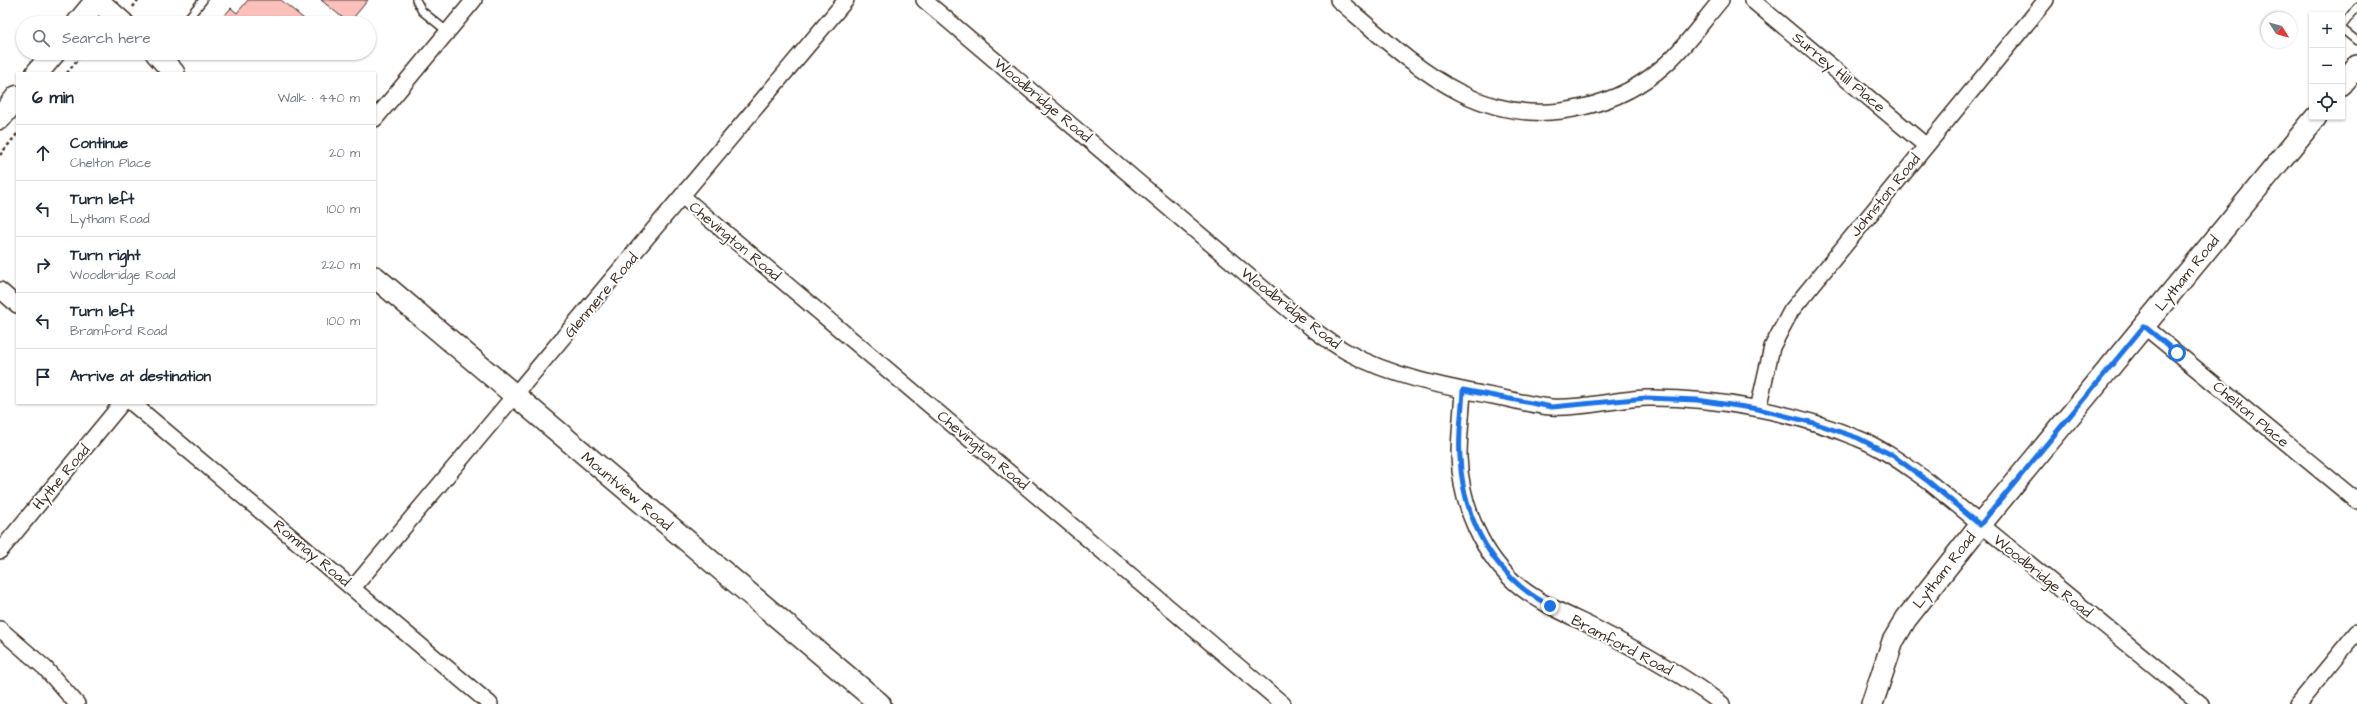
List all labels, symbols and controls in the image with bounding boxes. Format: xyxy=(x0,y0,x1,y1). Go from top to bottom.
north arrow xyxy=(2261,12,2297,48)
map controls xyxy=(2309,12,2345,120)
button: + xyxy=(2309,12,2345,48)
search box xyxy=(16,16,376,60)
icon: search xyxy=(30,27,52,49)
street label: Surrey Hill Place xyxy=(1787,27,1890,118)
text: Search here xyxy=(62,28,151,49)
button: − xyxy=(2309,48,2345,84)
street label: Woodbridge Road xyxy=(989,53,1096,148)
button: locate xyxy=(2309,84,2345,120)
text: 6 min xyxy=(32,86,74,110)
text: Walk · 440 m xyxy=(278,89,360,107)
text: Continue xyxy=(70,133,128,154)
icon: ahead xyxy=(32,142,54,164)
text: 20 m xyxy=(329,144,360,162)
street label: Johnston Road xyxy=(1845,149,1926,241)
text: Chelton Place xyxy=(70,154,151,172)
text: Turn left xyxy=(70,189,134,210)
street label: Chevington Road xyxy=(684,197,785,287)
icon: left xyxy=(32,198,54,220)
text: 100 m xyxy=(327,200,360,218)
text: Lytham Road xyxy=(70,210,150,228)
street label: Lytham Road xyxy=(2150,231,2225,316)
text: Turn right xyxy=(70,245,141,266)
street label: Glenmere Road xyxy=(560,248,643,342)
icon: right xyxy=(32,254,54,276)
text: 220 m xyxy=(322,256,360,274)
street label: Woodbridge Road xyxy=(1236,263,1345,355)
text: Woodbridge Road xyxy=(70,266,175,284)
text: Turn left xyxy=(70,301,134,322)
icon: left xyxy=(32,310,54,332)
text: 100 m xyxy=(327,312,360,330)
text: Bramford Road xyxy=(70,322,167,340)
route start xyxy=(2168,344,2186,362)
icon: arrive xyxy=(32,366,54,388)
text: Arrive at destination xyxy=(70,366,211,387)
street label: Chelton Place xyxy=(2208,376,2293,453)
street label: Chevington Road xyxy=(932,406,1033,496)
street label: Hythe Road xyxy=(28,440,96,515)
street label: Mountview Road xyxy=(577,447,677,536)
street label: Romnay Road xyxy=(268,515,355,593)
street label: Lytham Road xyxy=(1908,527,1982,614)
street label: Woodbridge Road xyxy=(1988,530,2097,624)
route end xyxy=(1541,597,1559,615)
street label: Bramford Road xyxy=(1567,610,1676,681)

